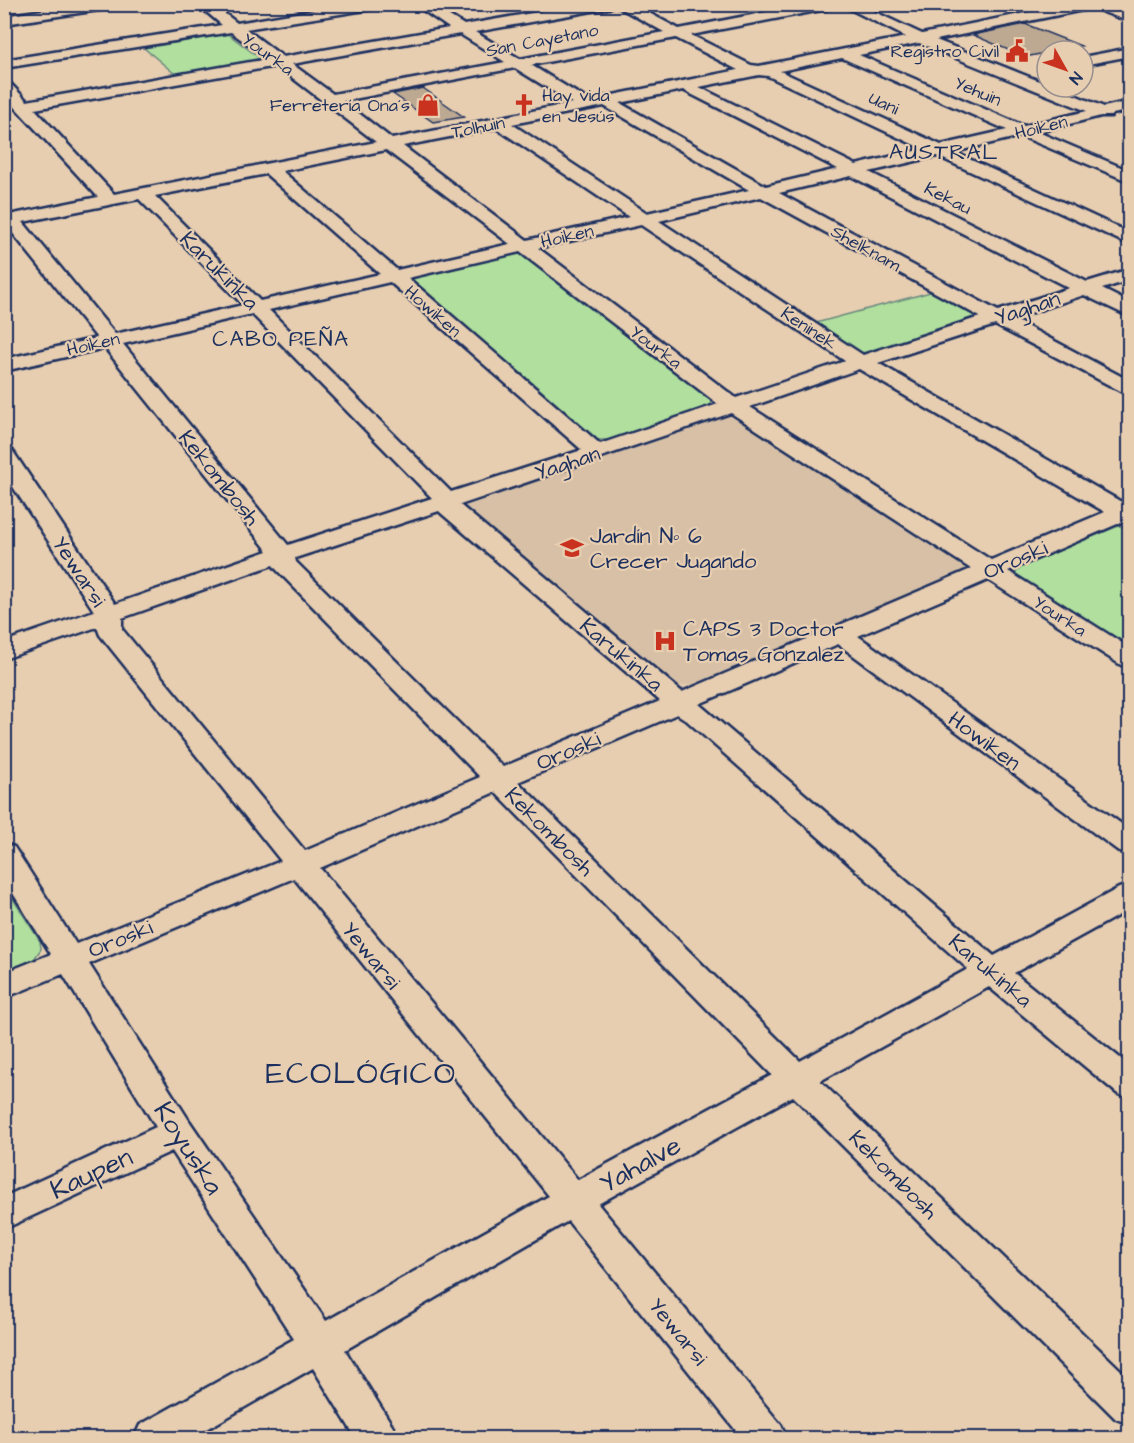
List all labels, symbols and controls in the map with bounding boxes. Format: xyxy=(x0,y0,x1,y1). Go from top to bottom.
street label: San Cayetano xyxy=(484,17,601,65)
street label: Yourka xyxy=(236,27,299,82)
public building icon: Registro Civil xyxy=(1004,38,1030,64)
place label: Registro Civil xyxy=(890,39,999,65)
north arrow xyxy=(1035,39,1095,99)
text: N xyxy=(1064,67,1087,89)
street label: Yehuin xyxy=(950,70,1005,113)
place label: Hay vida en Jesús xyxy=(542,83,614,129)
street label: Uani xyxy=(864,86,903,121)
shop icon: Ferretería Ona´s xyxy=(415,92,441,118)
church icon: Hay vida en Jesús xyxy=(511,92,537,118)
place label: Ferretería Ona´s xyxy=(270,93,410,118)
street label: Hoiken xyxy=(1012,109,1070,146)
street label: Tolhuin xyxy=(449,110,507,145)
district label: AUSTRAL xyxy=(889,137,999,168)
street label: Kekau xyxy=(920,176,976,221)
street label: Hoiken xyxy=(538,218,596,255)
street label: Shelknam xyxy=(826,219,905,278)
street label: Karukinka xyxy=(172,225,265,318)
street label: Howiken xyxy=(399,280,467,343)
street label: Yaghan xyxy=(991,283,1065,335)
street label: Keninek xyxy=(776,301,842,356)
street label: Yourka xyxy=(625,320,687,375)
district label: CABO PEÑA xyxy=(212,324,350,355)
street label: Hoiken xyxy=(64,326,122,363)
street label: Kekombosh xyxy=(171,424,267,532)
street label: Yaghan xyxy=(531,438,605,490)
place label: Jardín Nº 6 Crecer Jugando xyxy=(590,521,757,578)
street label: Yewarsi xyxy=(44,530,113,613)
street label: Oroski xyxy=(979,533,1053,588)
school or university icon: Jardín Nº 6 Crecer Jugando xyxy=(559,535,585,561)
street label: Yourka xyxy=(1028,590,1091,643)
street label: Karukinka xyxy=(573,611,669,699)
place label: CAPS 3 Doctor Tomas Gonzalez xyxy=(683,614,844,670)
hospital icon: CAPS 3 Doctor Tomas Gonzalez xyxy=(652,628,678,654)
street label: Howiken xyxy=(941,704,1027,778)
street label: Oroski xyxy=(532,724,606,779)
street label: Kekombosh xyxy=(497,780,601,884)
street label: Oroski xyxy=(84,912,157,966)
street label: Yewarsi xyxy=(334,915,408,996)
street label: Karukinka xyxy=(942,927,1038,1015)
district label: ECOLÓGICO xyxy=(265,1051,457,1096)
street label: Koyuska xyxy=(143,1095,233,1203)
street label: Kekombosh xyxy=(841,1123,945,1227)
street label: Yahalve xyxy=(593,1127,688,1203)
street label: Kaupen xyxy=(44,1138,139,1209)
street label: Yewarsi xyxy=(641,1291,715,1372)

